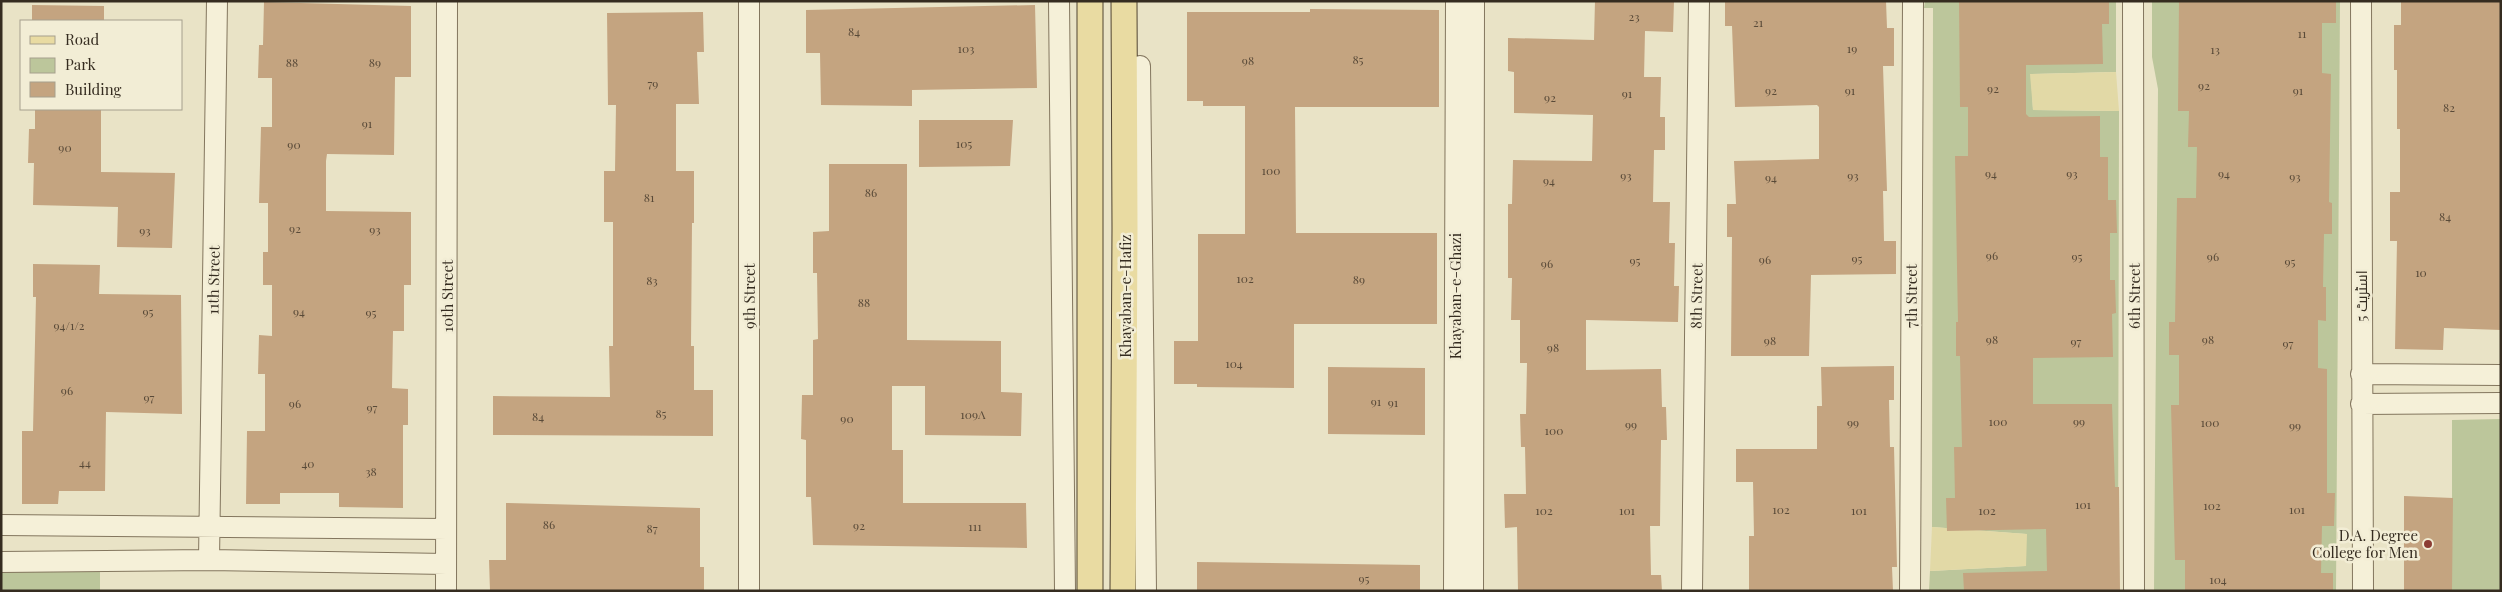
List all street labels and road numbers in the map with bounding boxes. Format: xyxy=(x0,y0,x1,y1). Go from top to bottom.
street label: Khayaban-e-Ghazi xyxy=(1445,232,1465,359)
street label: Khayaban-e-Hafiz xyxy=(1115,234,1135,358)
street label: 11th Street xyxy=(202,245,224,315)
street label: 10th Street xyxy=(437,259,457,332)
street label: 9th Street xyxy=(739,262,759,329)
street label: 8th Street xyxy=(1685,262,1707,329)
street label: 6th Street xyxy=(2124,262,2144,329)
street label: 7th Street xyxy=(1901,263,1921,328)
street label: اسٹریٹ 5 xyxy=(2351,270,2371,322)

